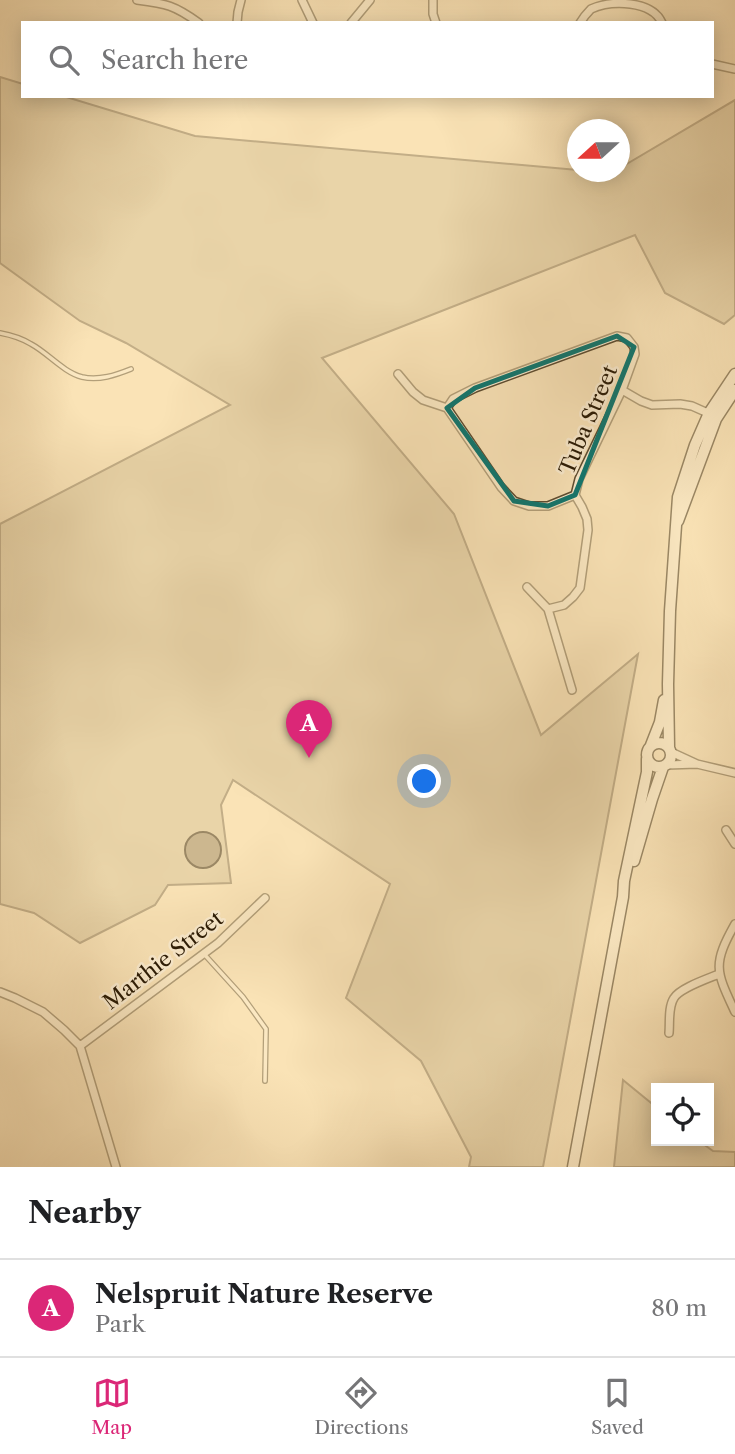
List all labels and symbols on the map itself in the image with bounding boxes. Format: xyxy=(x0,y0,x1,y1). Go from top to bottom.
north arrow xyxy=(567,119,630,182)
street label: Tuba Street xyxy=(554,361,622,479)
pin: A xyxy=(286,700,332,758)
your location xyxy=(407,764,441,798)
street label: Marthie Street xyxy=(98,905,228,1014)

